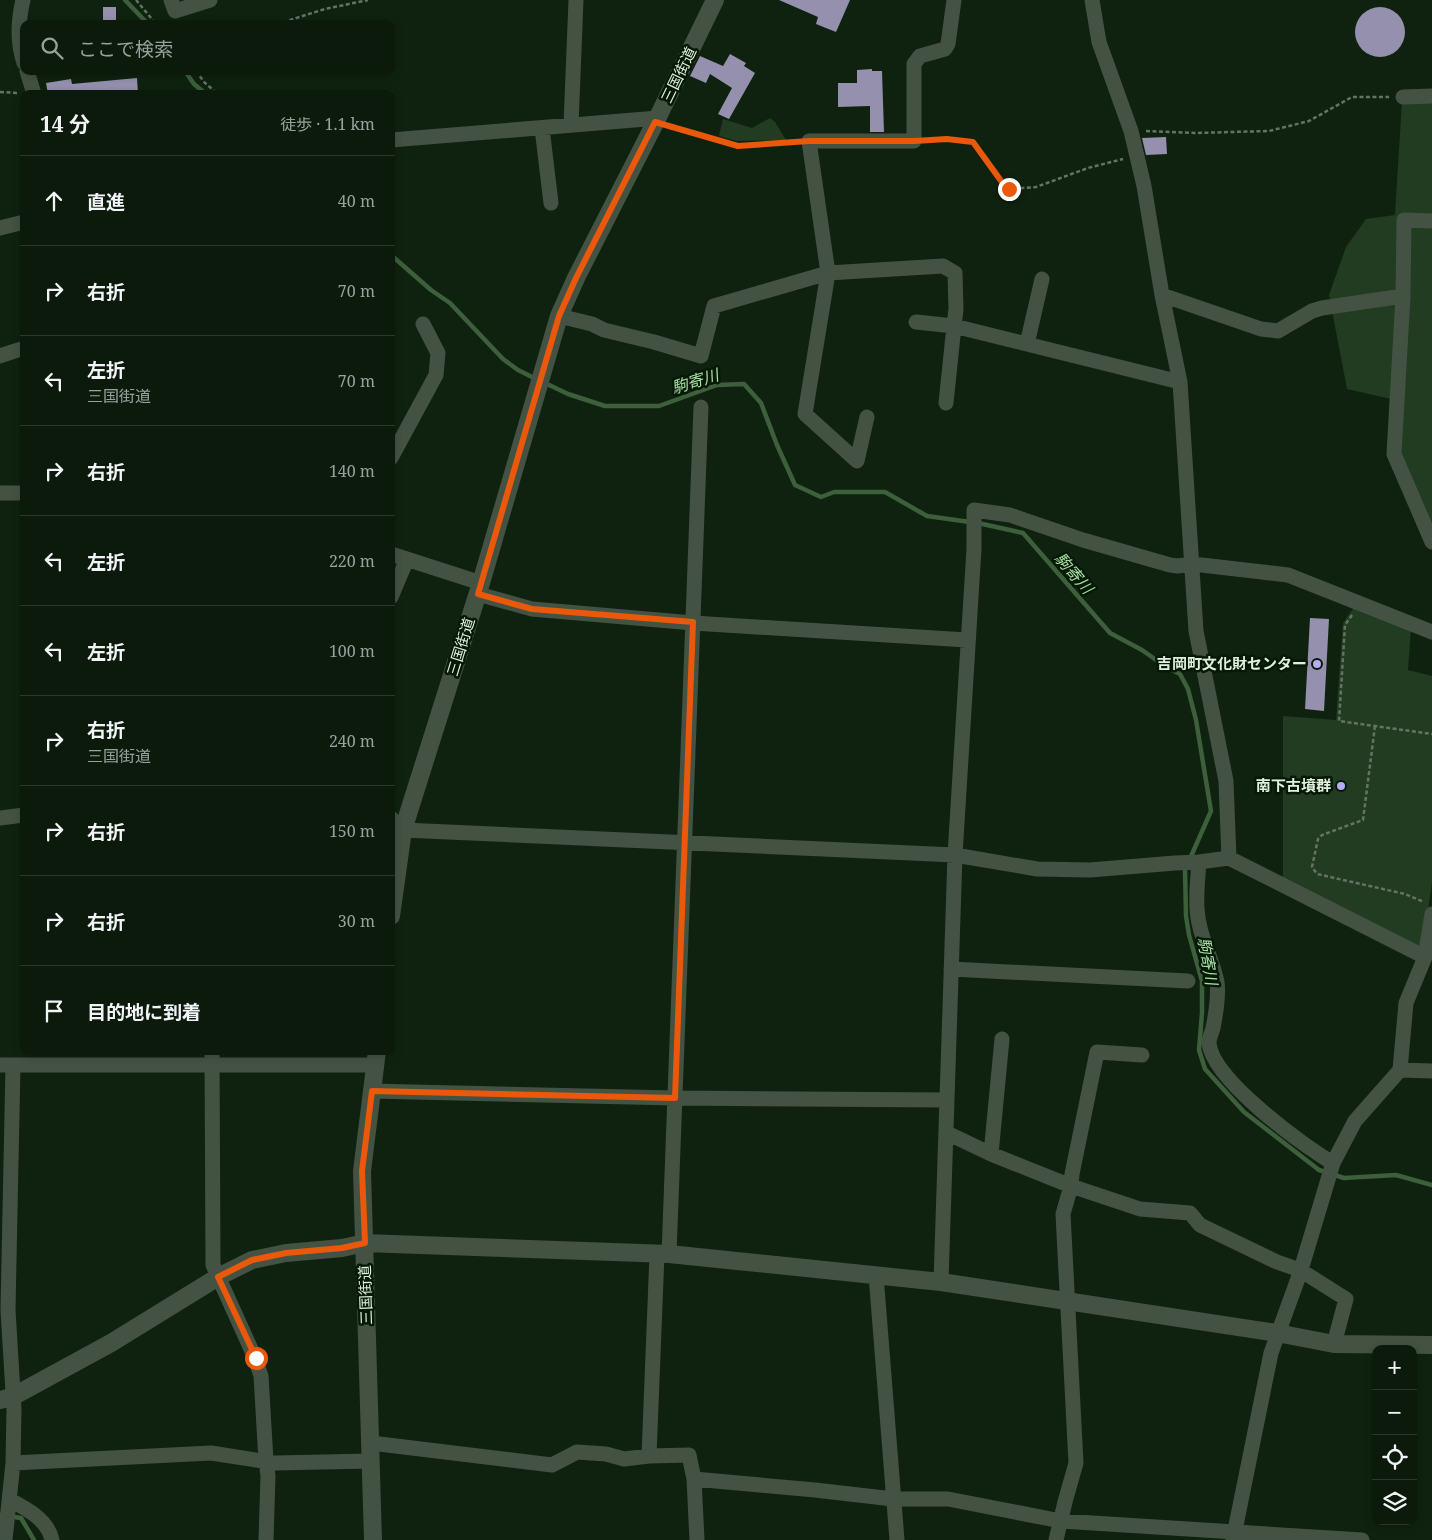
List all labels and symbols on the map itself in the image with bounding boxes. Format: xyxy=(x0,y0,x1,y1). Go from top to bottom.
street label: 三国街道 xyxy=(656,43,700,106)
route end xyxy=(998,178,1021,201)
water label: 駒寄川 xyxy=(669,363,723,399)
water label: 駒寄川 xyxy=(1050,548,1099,600)
street label: 三国街道 xyxy=(442,615,478,678)
place label: 吉岡町文化財センター xyxy=(1157,653,1307,673)
marker: 吉岡町文化財センター xyxy=(1311,658,1323,670)
place label: 南下古墳群 xyxy=(1256,775,1331,795)
marker: 南下古墳群 xyxy=(1335,780,1347,792)
water label: 駒寄川 xyxy=(1193,935,1223,989)
street label: 三国街道 xyxy=(354,1265,376,1325)
route start xyxy=(245,1347,268,1370)

